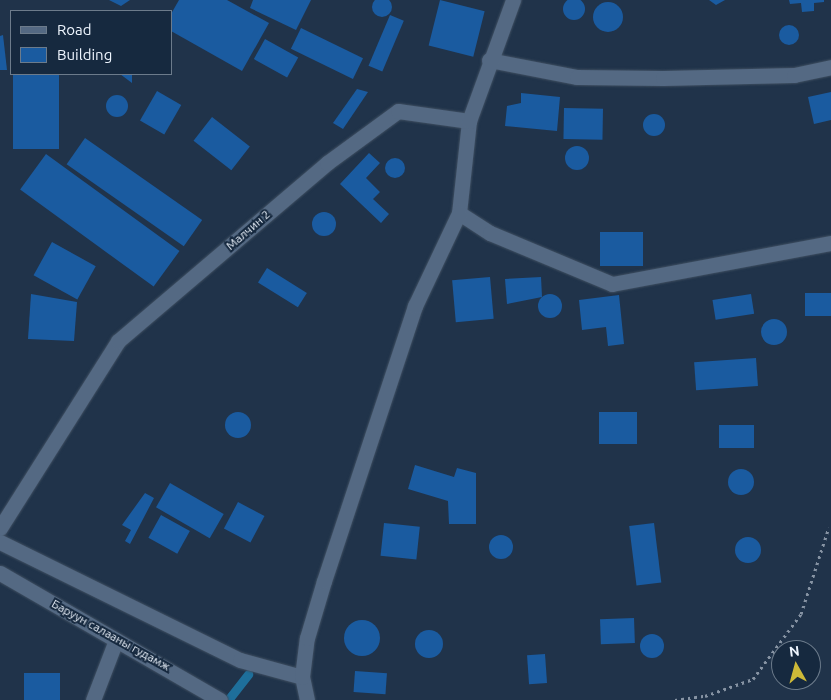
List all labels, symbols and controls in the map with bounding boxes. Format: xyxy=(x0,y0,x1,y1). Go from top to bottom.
legend xyxy=(10,10,172,75)
text: Road xyxy=(57,21,92,38)
text: Building xyxy=(57,46,112,63)
street label: Малчин 2 xyxy=(223,207,273,253)
street label: Баруун салааны гудамж xyxy=(49,596,173,674)
north arrow xyxy=(771,640,821,690)
text: N xyxy=(788,643,800,660)

